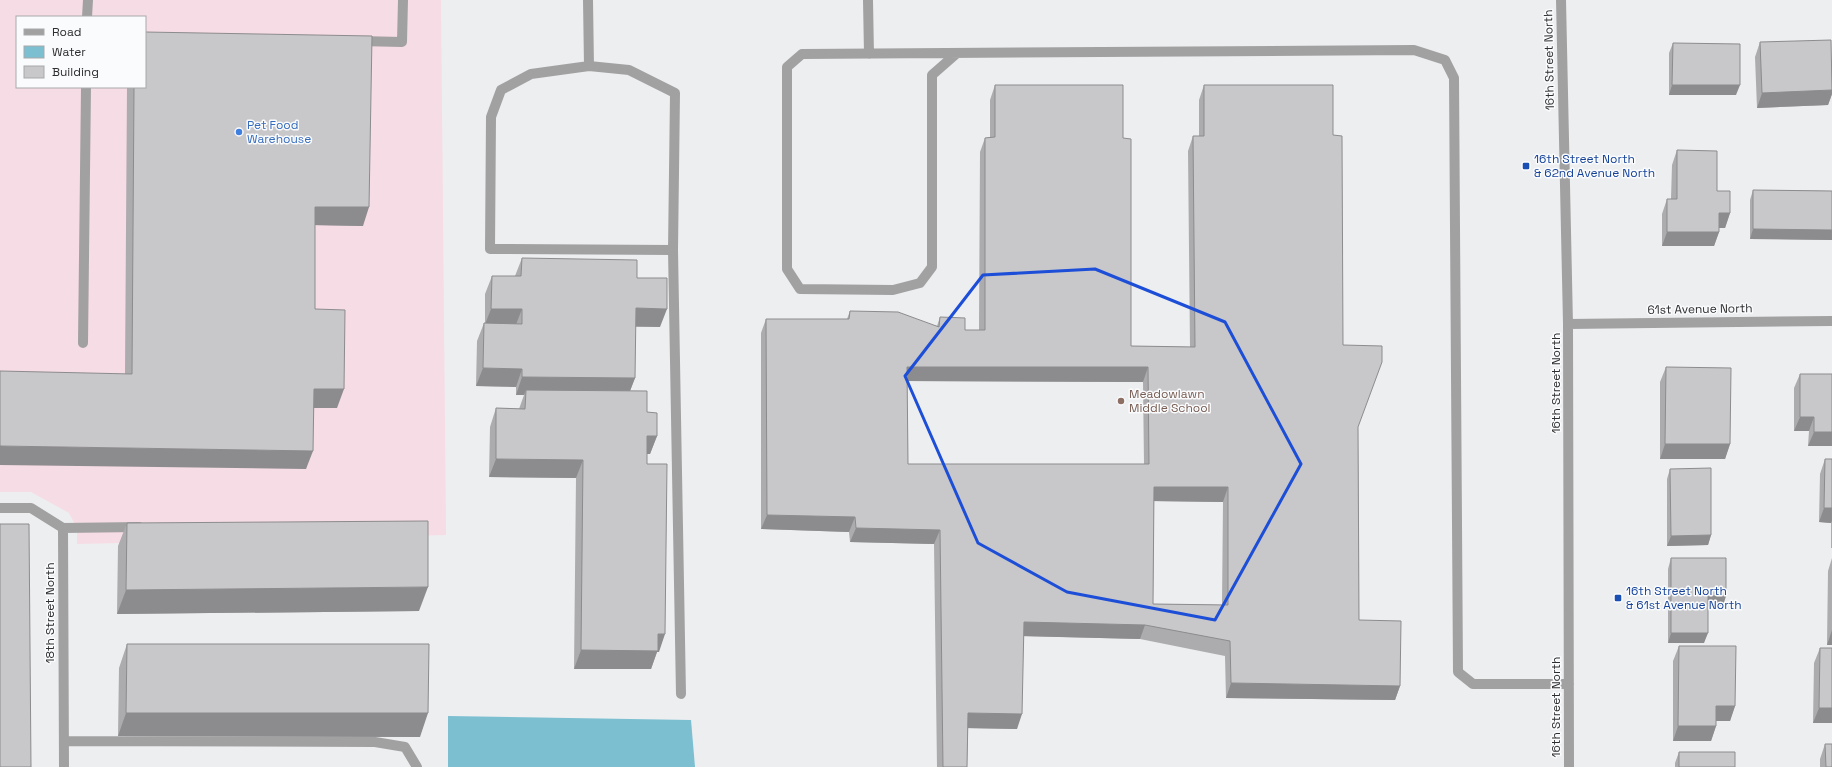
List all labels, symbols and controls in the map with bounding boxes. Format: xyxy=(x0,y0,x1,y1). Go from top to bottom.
street label: 16th Street North xyxy=(1540,9,1558,111)
legend xyxy=(16,16,146,88)
text: Road xyxy=(52,24,81,40)
text: Water xyxy=(52,44,86,60)
text: Building xyxy=(52,64,99,80)
place label: Pet Food Warehouse xyxy=(247,117,311,147)
marker: Pet Food Warehouse xyxy=(234,127,244,137)
place label: 16th Street North & 62nd Avenue North xyxy=(1534,151,1655,181)
marker: 16th Street North & 62nd Avenue North xyxy=(1521,161,1531,171)
street label: 61st Avenue North xyxy=(1647,300,1753,318)
street label: 16th Street North xyxy=(1548,333,1564,433)
place label: Meadowlawn Middle School xyxy=(1129,386,1211,416)
marker: Meadowlawn Middle School xyxy=(1116,396,1126,406)
street label: 18th Street North xyxy=(42,563,58,664)
place label: 16th Street North & 61st Avenue North xyxy=(1626,583,1742,613)
marker: 16th Street North & 61st Avenue North xyxy=(1613,593,1623,603)
street label: 16th Street North xyxy=(1548,657,1564,757)

